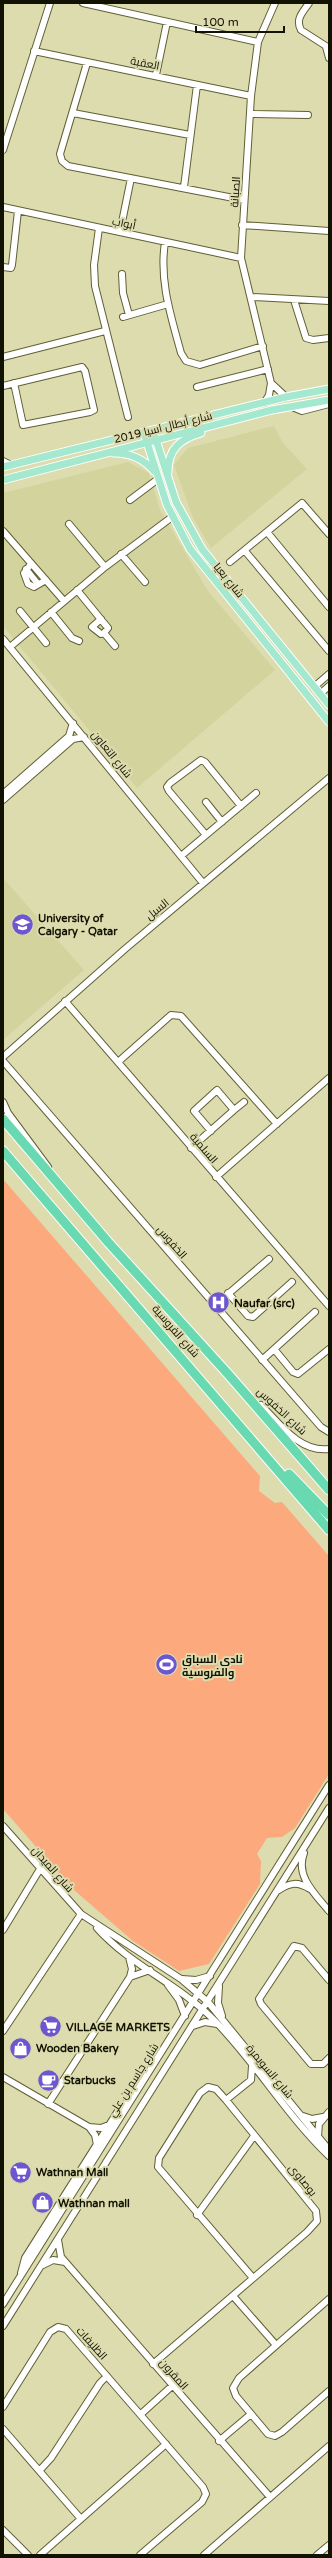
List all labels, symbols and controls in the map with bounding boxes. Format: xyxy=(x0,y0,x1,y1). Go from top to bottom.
scale bar xyxy=(196,8,284,34)
text: 100 m xyxy=(202,15,239,29)
street label: العقبة xyxy=(129,54,161,73)
street label: الصبانة xyxy=(228,176,243,208)
street label: أبواب xyxy=(111,214,137,232)
street label: شارع أبطال اسيا 2019 xyxy=(112,408,214,447)
street label: شارع بعيا xyxy=(210,560,246,601)
street label: شارع التعاون xyxy=(88,728,135,781)
street label: السيل xyxy=(143,896,172,923)
school or university icon: University of Calgary - Qatar xyxy=(10,911,36,937)
place label: University of Calgary - Qatar xyxy=(38,912,118,939)
street label: السلمية xyxy=(187,1131,220,1166)
street label: الخفوس xyxy=(154,1223,189,1261)
hospital icon: Naufar (src) xyxy=(205,1290,231,1316)
place label: Naufar (src) xyxy=(234,1297,295,1310)
street label: شارع الفروسية xyxy=(149,1302,202,1361)
street label: شارع الخفوس xyxy=(253,1385,309,1439)
sports icon: نادي السباق والفروسية xyxy=(153,1652,179,1678)
place label: نادي السباق والفروسية xyxy=(182,1653,243,1680)
street label: شارع الميدان xyxy=(28,1844,76,1896)
supermarket icon: VILLAGE MARKETS xyxy=(38,2014,64,2040)
place label: VILLAGE MARKETS xyxy=(66,2021,170,2034)
shop icon: Wooden Bakery xyxy=(8,2035,34,2061)
street label: شارع جاسم بن علي xyxy=(106,2041,163,2121)
place label: Wooden Bakery xyxy=(36,2042,119,2056)
street label: شارع السويمرة xyxy=(243,2042,296,2101)
cafe icon: Starbucks xyxy=(36,2067,62,2093)
place label: Starbucks xyxy=(64,2074,117,2087)
supermarket icon: Wathnan Mall xyxy=(8,2159,34,2185)
street label: بوصاوى xyxy=(286,2162,319,2199)
place label: Wathnan Mall xyxy=(36,2166,109,2179)
shop icon: Wathnan mall xyxy=(30,2190,56,2216)
place label: Wathnan mall xyxy=(58,2197,130,2210)
street label: الظليفات xyxy=(73,2324,110,2362)
street label: المقرون xyxy=(157,2356,191,2393)

